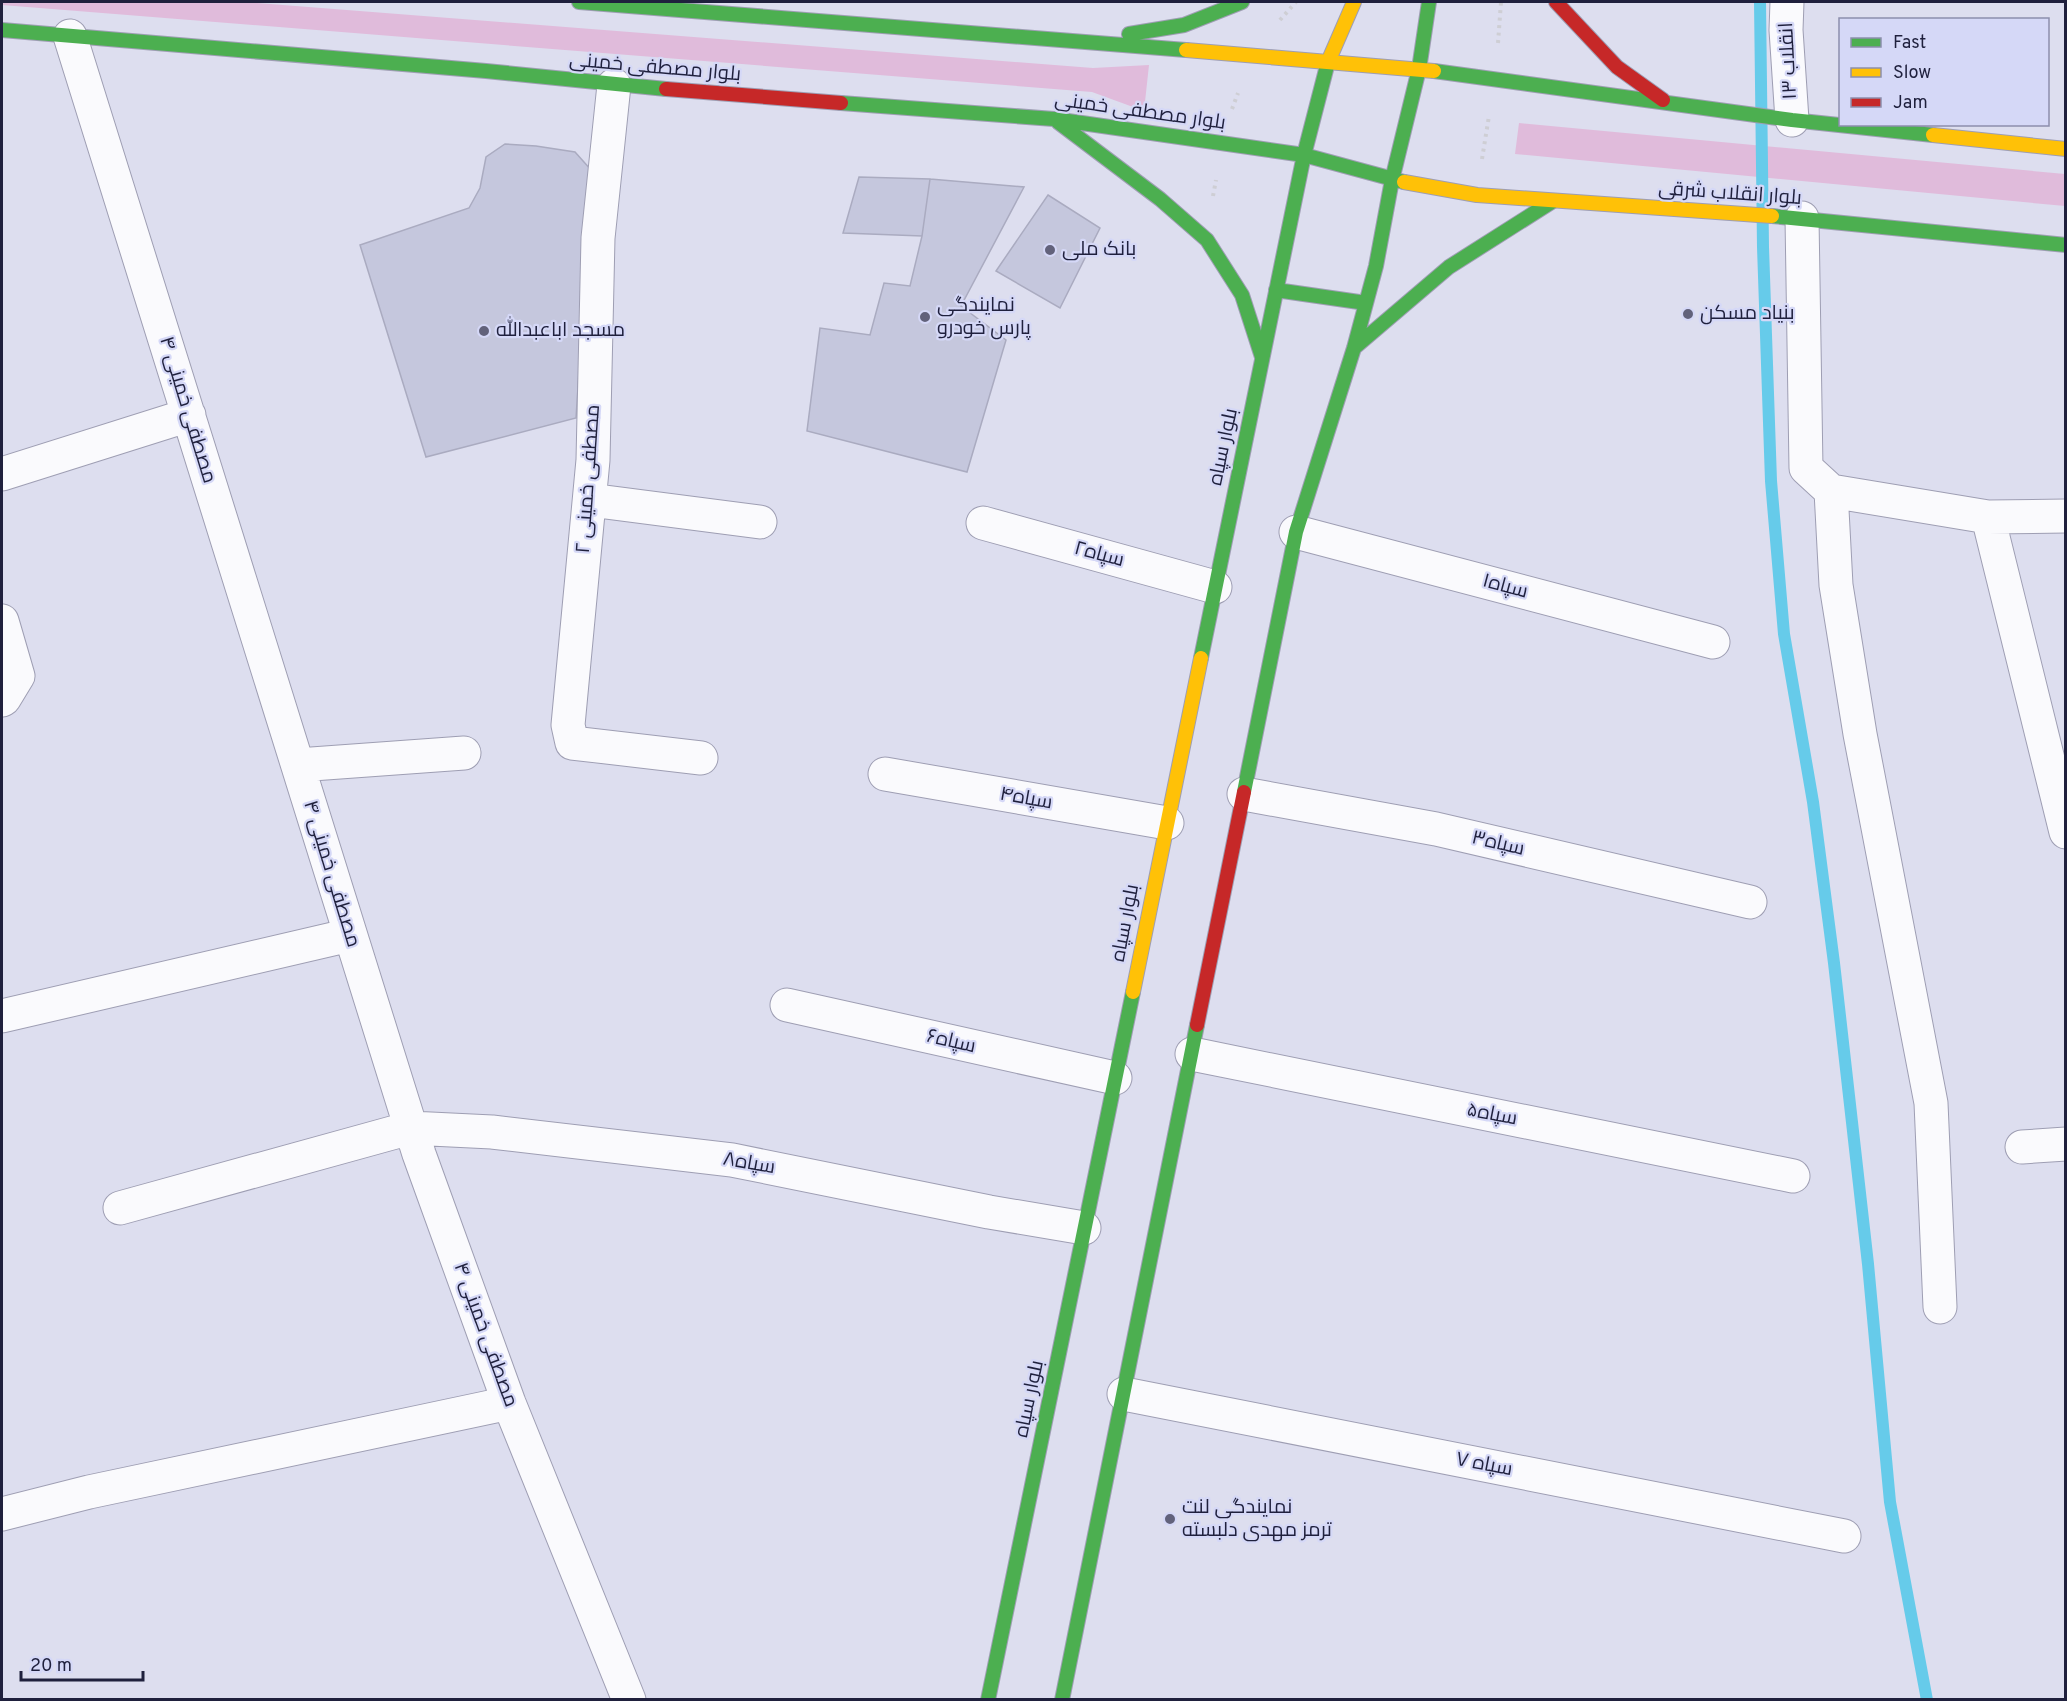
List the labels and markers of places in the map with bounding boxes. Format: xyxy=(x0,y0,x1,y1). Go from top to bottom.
place label: بانک ملی xyxy=(1062,237,1136,263)
marker: بانک ملی xyxy=(1043,243,1057,257)
place label: نمایندگی پارس خودرو xyxy=(937,293,1032,342)
place label: بنیاد مسکن xyxy=(1700,301,1795,327)
marker: بنیاد مسکن xyxy=(1681,307,1695,321)
marker: نمایندگی پارس خودرو xyxy=(918,310,932,324)
place label: مسجد اباعبدالله xyxy=(496,316,625,344)
marker: مسجد اباعبدالله xyxy=(477,324,491,338)
place label: نمایندگی لنت ترمز مهدی دلبسته xyxy=(1182,1495,1333,1544)
marker: نمایندگی لنت ترمز مهدی دلبسته xyxy=(1163,1512,1177,1526)

